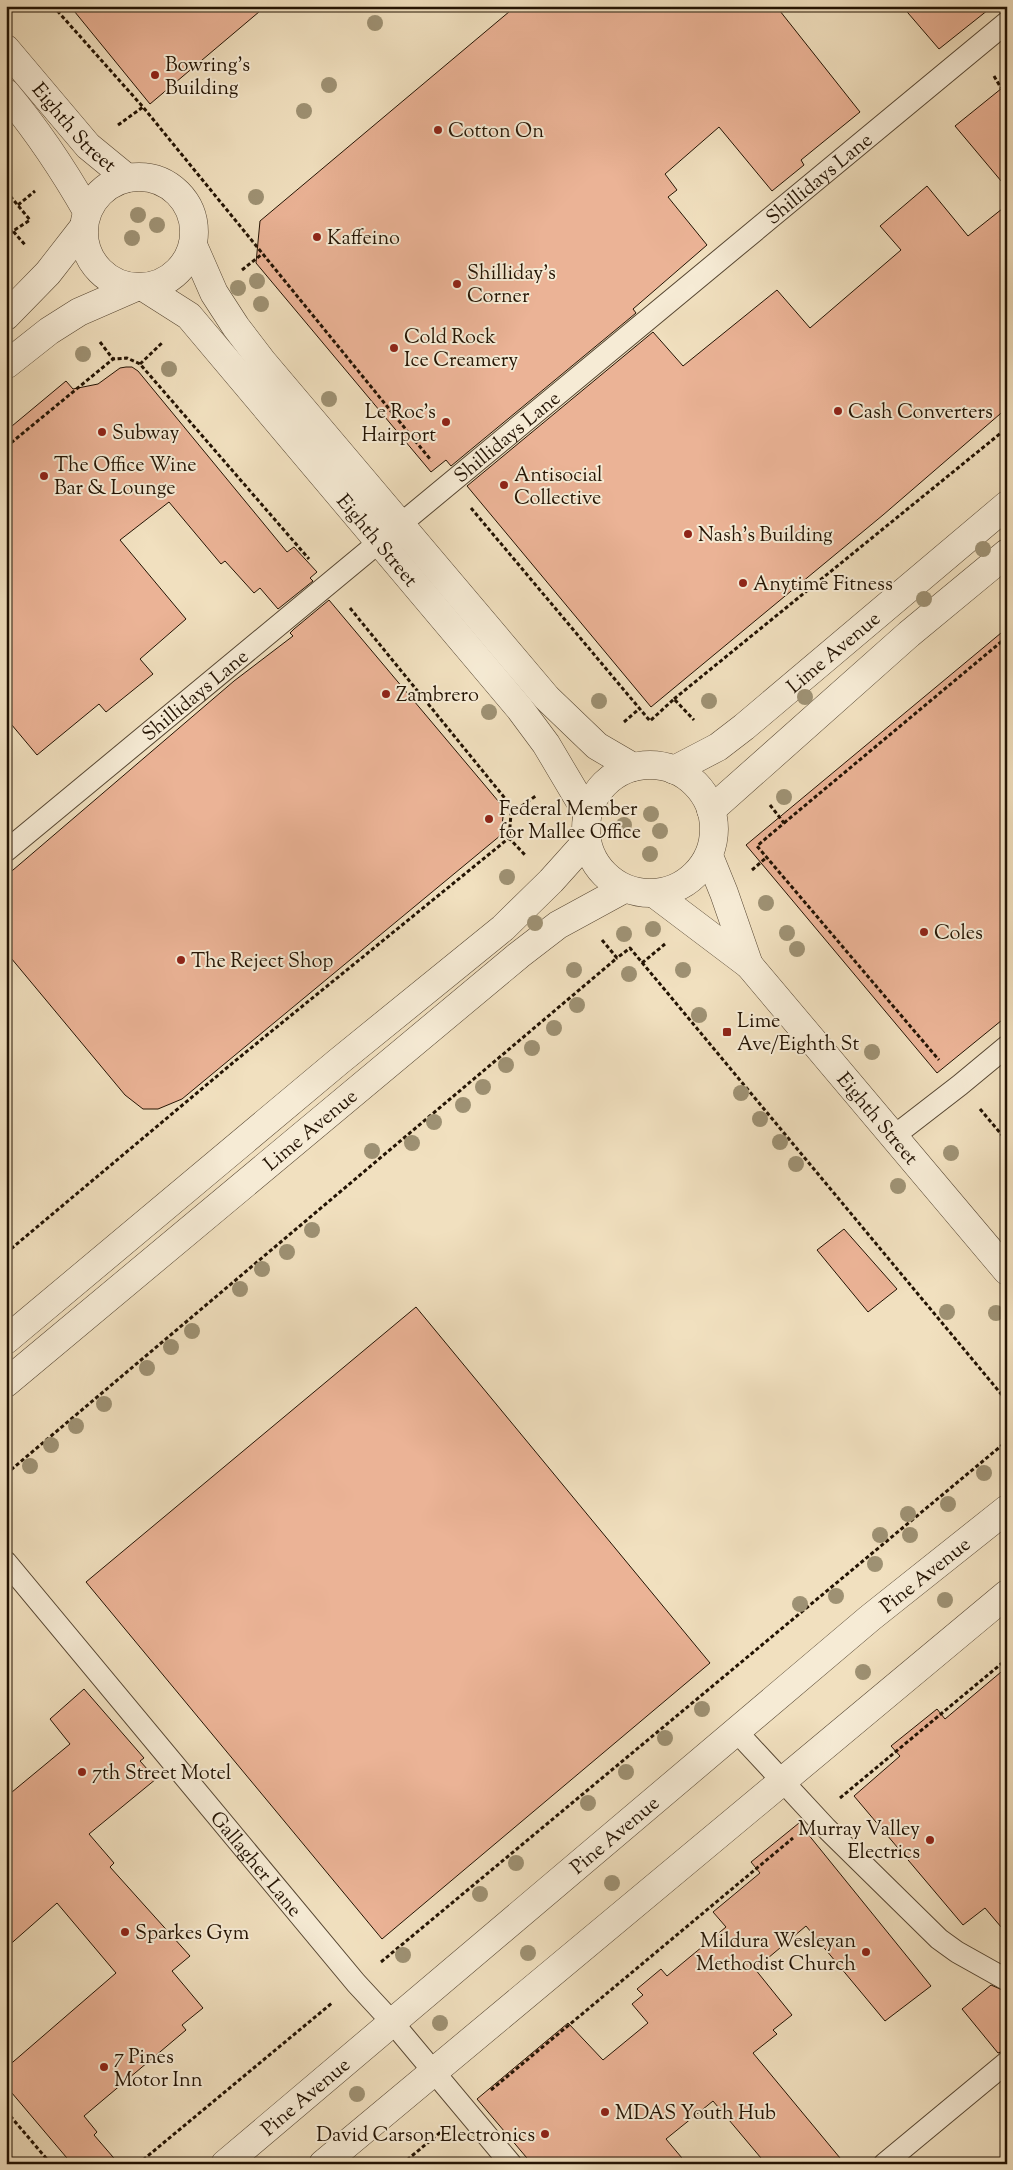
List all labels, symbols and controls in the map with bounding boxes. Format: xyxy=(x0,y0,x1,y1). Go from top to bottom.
place label: Bowring's Building xyxy=(165,52,250,104)
marker: Bowring's Building xyxy=(149,69,161,81)
street label: Eighth Street xyxy=(24,77,122,181)
place label: Cotton On xyxy=(448,118,544,147)
marker: Cotton On xyxy=(432,124,444,136)
street label: Shillidays Lane xyxy=(761,127,880,233)
place label: Kaffeino xyxy=(327,225,400,254)
marker: Kaffeino xyxy=(311,231,323,243)
place label: Shilliday's Corner xyxy=(467,260,556,312)
marker: Shilliday's Corner xyxy=(451,278,463,290)
place label: Cold Rock Ice Creamery xyxy=(404,324,518,376)
marker: Cold Rock Ice Creamery xyxy=(388,342,400,354)
street label: Shillidays Lane xyxy=(449,385,568,491)
place label: Le Roc's Hairport xyxy=(362,399,436,451)
place label: Cash Converters xyxy=(848,399,993,428)
marker: Cash Converters xyxy=(832,405,844,417)
marker: Le Roc's Hairport xyxy=(440,416,452,428)
place label: Subway xyxy=(112,420,179,449)
marker: Subway xyxy=(96,426,108,438)
place label: The Office Wine Bar & Lounge xyxy=(54,452,197,504)
place label: Antisocial Collective xyxy=(514,462,603,514)
marker: The Office Wine Bar & Lounge xyxy=(38,470,50,482)
marker: Antisocial Collective xyxy=(498,479,510,491)
street label: Eighth Street xyxy=(328,489,423,594)
place label: Nash's Building xyxy=(698,522,833,551)
marker: Nash's Building xyxy=(682,528,694,540)
place label: Anytime Fitness xyxy=(753,571,893,600)
marker: Anytime Fitness xyxy=(737,577,749,589)
street label: Lime Avenue xyxy=(782,606,888,702)
street label: Shillidays Lane xyxy=(137,644,256,750)
place label: Zambrero xyxy=(396,682,479,711)
marker: Zambrero xyxy=(380,688,392,700)
place label: Federal Member for Mallee Office xyxy=(499,796,641,848)
marker: Federal Member for Mallee Office xyxy=(483,813,495,825)
place label: Coles xyxy=(934,920,983,949)
marker: Coles xyxy=(918,926,930,938)
place label: The Reject Shop xyxy=(191,948,333,977)
marker: The Reject Shop xyxy=(175,954,187,966)
place label: Lime Ave/Eighth St xyxy=(737,1008,859,1060)
marker: Lime Ave/Eighth St xyxy=(721,1026,733,1038)
street label: Eighth Street xyxy=(828,1067,924,1173)
street label: Lime Avenue xyxy=(258,1083,365,1179)
street label: Pine Avenue xyxy=(875,1531,978,1622)
place label: 7th Street Motel xyxy=(92,1760,232,1789)
marker: 7th Street Motel xyxy=(76,1766,88,1778)
street label: Pine Avenue xyxy=(565,1790,667,1883)
street label: Gallagher Lane xyxy=(202,1806,308,1924)
place label: Murray Valley Electrics xyxy=(798,1816,920,1868)
marker: Murray Valley Electrics xyxy=(924,1834,936,1846)
place label: Sparkes Gym xyxy=(135,1920,250,1949)
marker: Sparkes Gym xyxy=(119,1926,131,1938)
place label: Mildura Wesleyan Methodist Church xyxy=(696,1928,856,1980)
marker: Mildura Wesleyan Methodist Church xyxy=(860,1946,872,1958)
place label: 7 Pines Motor Inn xyxy=(114,2044,203,2096)
street label: Pine Avenue xyxy=(256,2052,358,2144)
marker: 7 Pines Motor Inn xyxy=(98,2061,110,2073)
place label: MDAS Youth Hub xyxy=(615,2100,776,2129)
marker: MDAS Youth Hub xyxy=(599,2106,611,2118)
place label: David Carson Electronics xyxy=(316,2122,535,2151)
marker: David Carson Electronics xyxy=(539,2128,551,2140)

